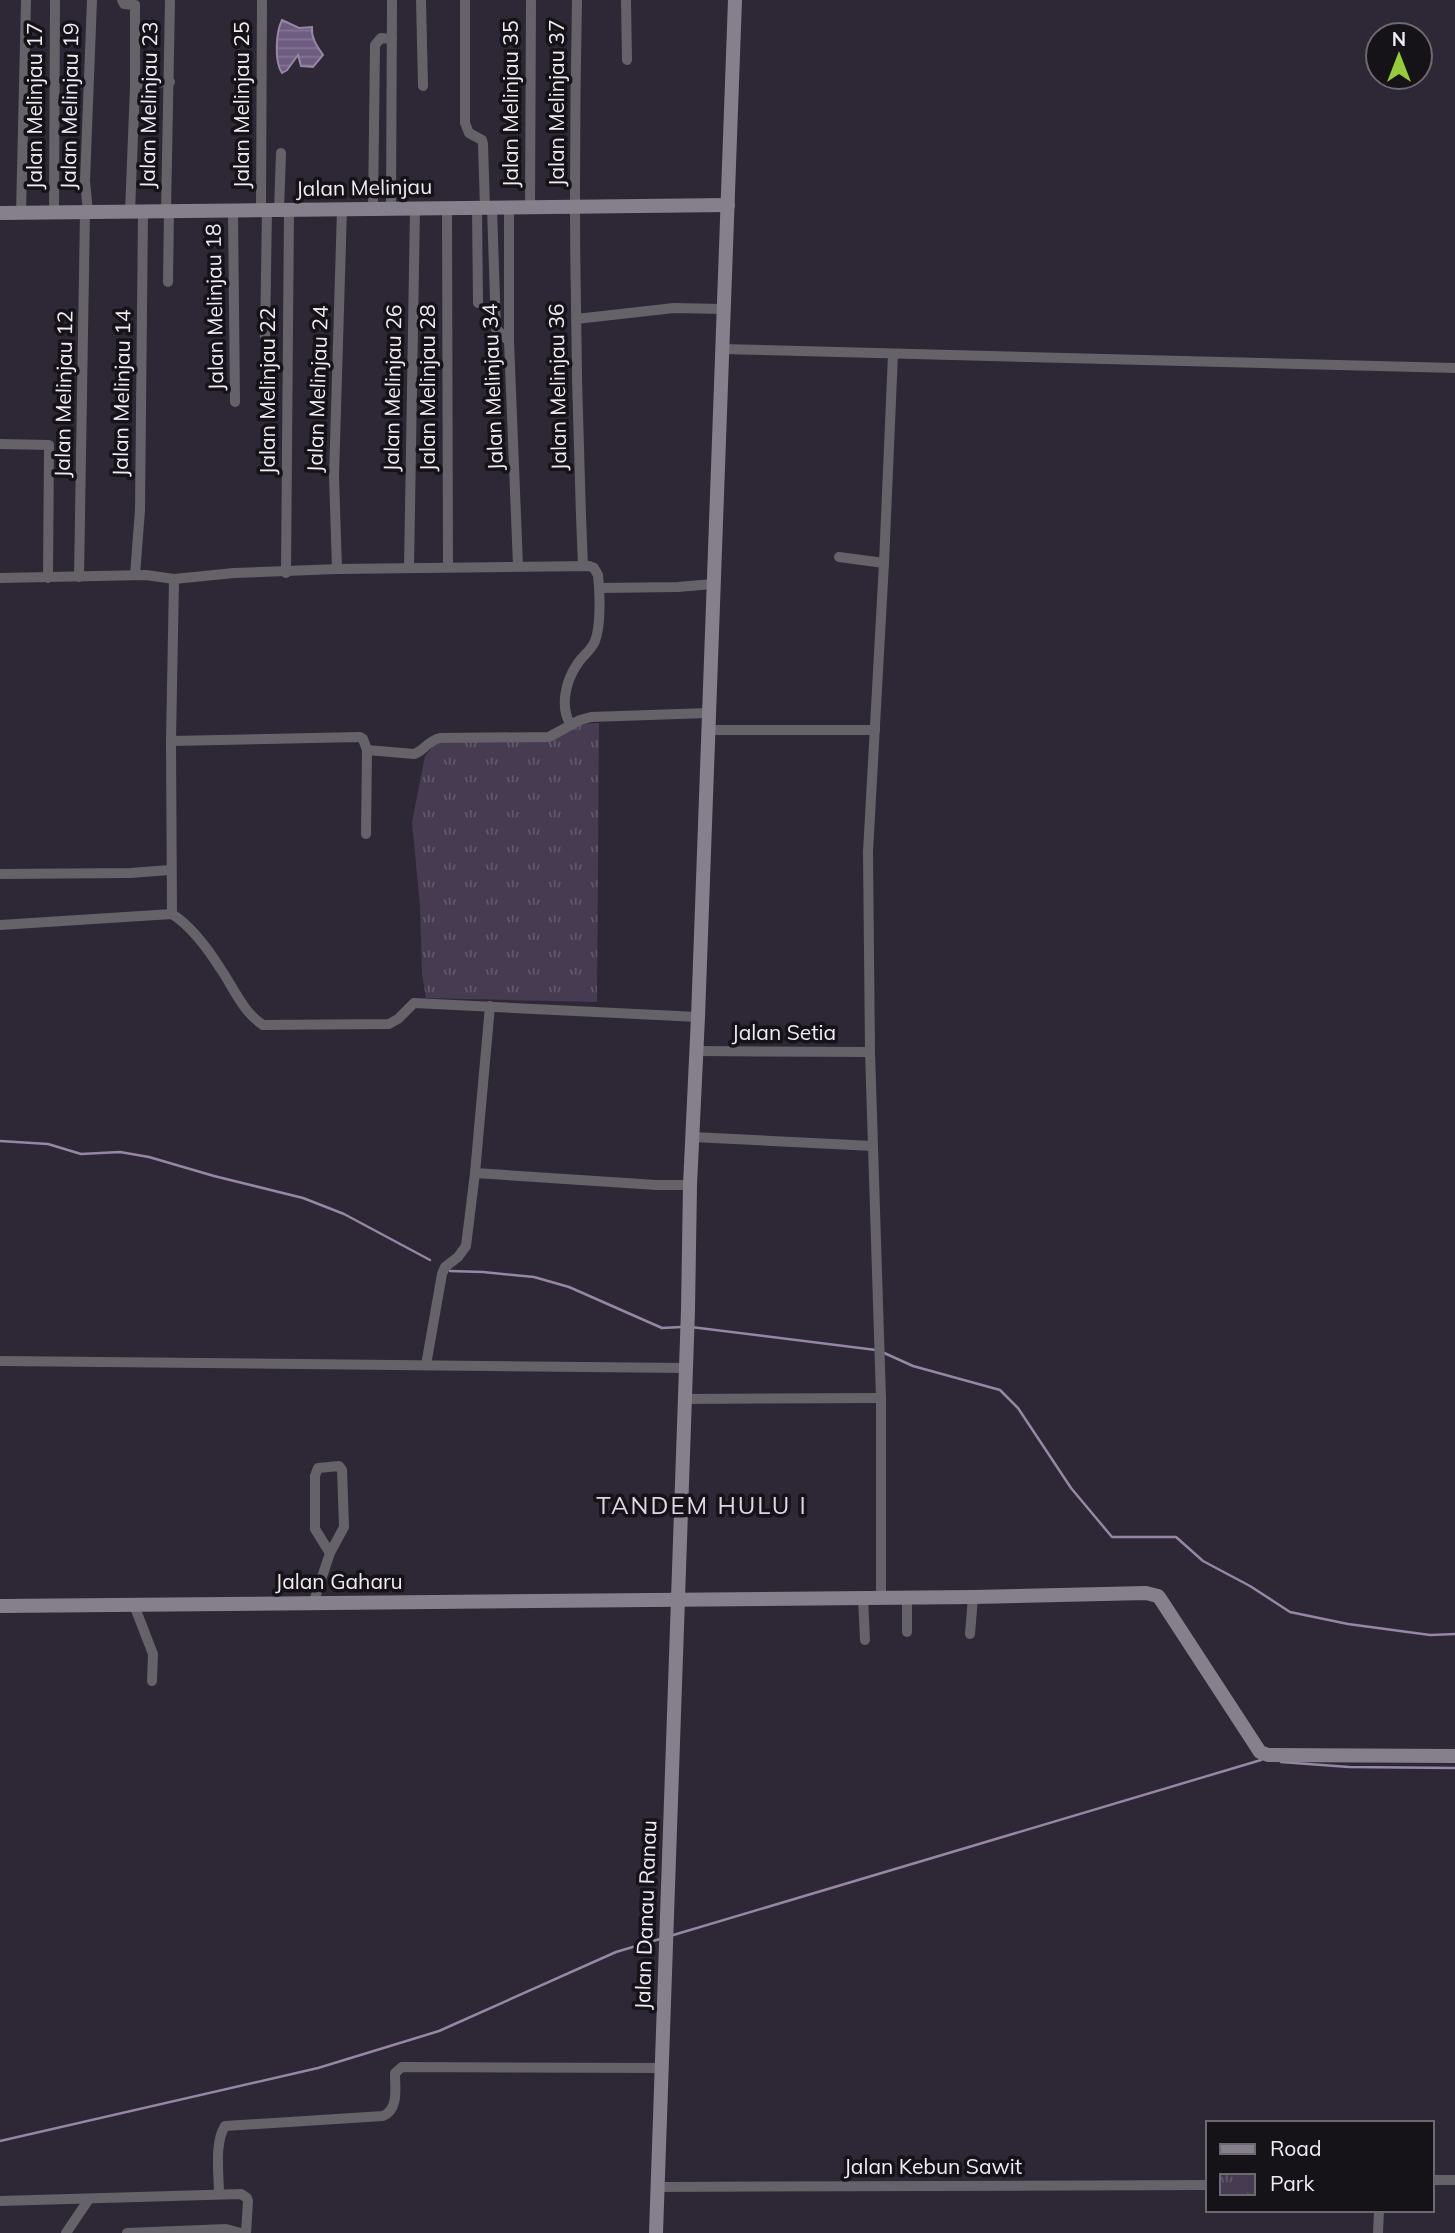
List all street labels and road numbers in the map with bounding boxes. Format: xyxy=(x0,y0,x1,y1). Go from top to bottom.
street label: Jalan Melinjau 37 xyxy=(543,19,569,187)
street label: Jalan Melinjau 35 xyxy=(497,20,523,188)
street label: Jalan Melinjau 23 xyxy=(134,21,162,189)
street label: Jalan Melinjau 25 xyxy=(228,21,254,189)
street label: Jalan Melinjau 17 xyxy=(21,22,47,190)
street label: Jalan Melinjau 19 xyxy=(55,22,83,190)
street label: Jalan Melinjau xyxy=(296,173,432,201)
street label: Jalan Melinjau 18 xyxy=(200,223,228,391)
street label: Jalan Melinjau 34 xyxy=(476,303,508,471)
street label: Jalan Melinjau 36 xyxy=(543,303,571,471)
street label: Jalan Melinjau 26 xyxy=(378,304,406,472)
street label: Jalan Melinjau 28 xyxy=(414,304,440,472)
street label: Jalan Melinjau 24 xyxy=(301,305,333,473)
street label: Jalan Melinjau 22 xyxy=(254,307,280,475)
street label: Jalan Melinjau 14 xyxy=(107,309,135,477)
street label: Jalan Melinjau 12 xyxy=(49,310,77,478)
street label: Jalan Setia xyxy=(732,1019,836,1045)
street label: Jalan Gaharu xyxy=(275,1568,403,1594)
street label: Jalan Danau Ranau xyxy=(629,1820,661,2010)
street label: Jalan Kebun Sawit xyxy=(844,2153,1022,2179)

